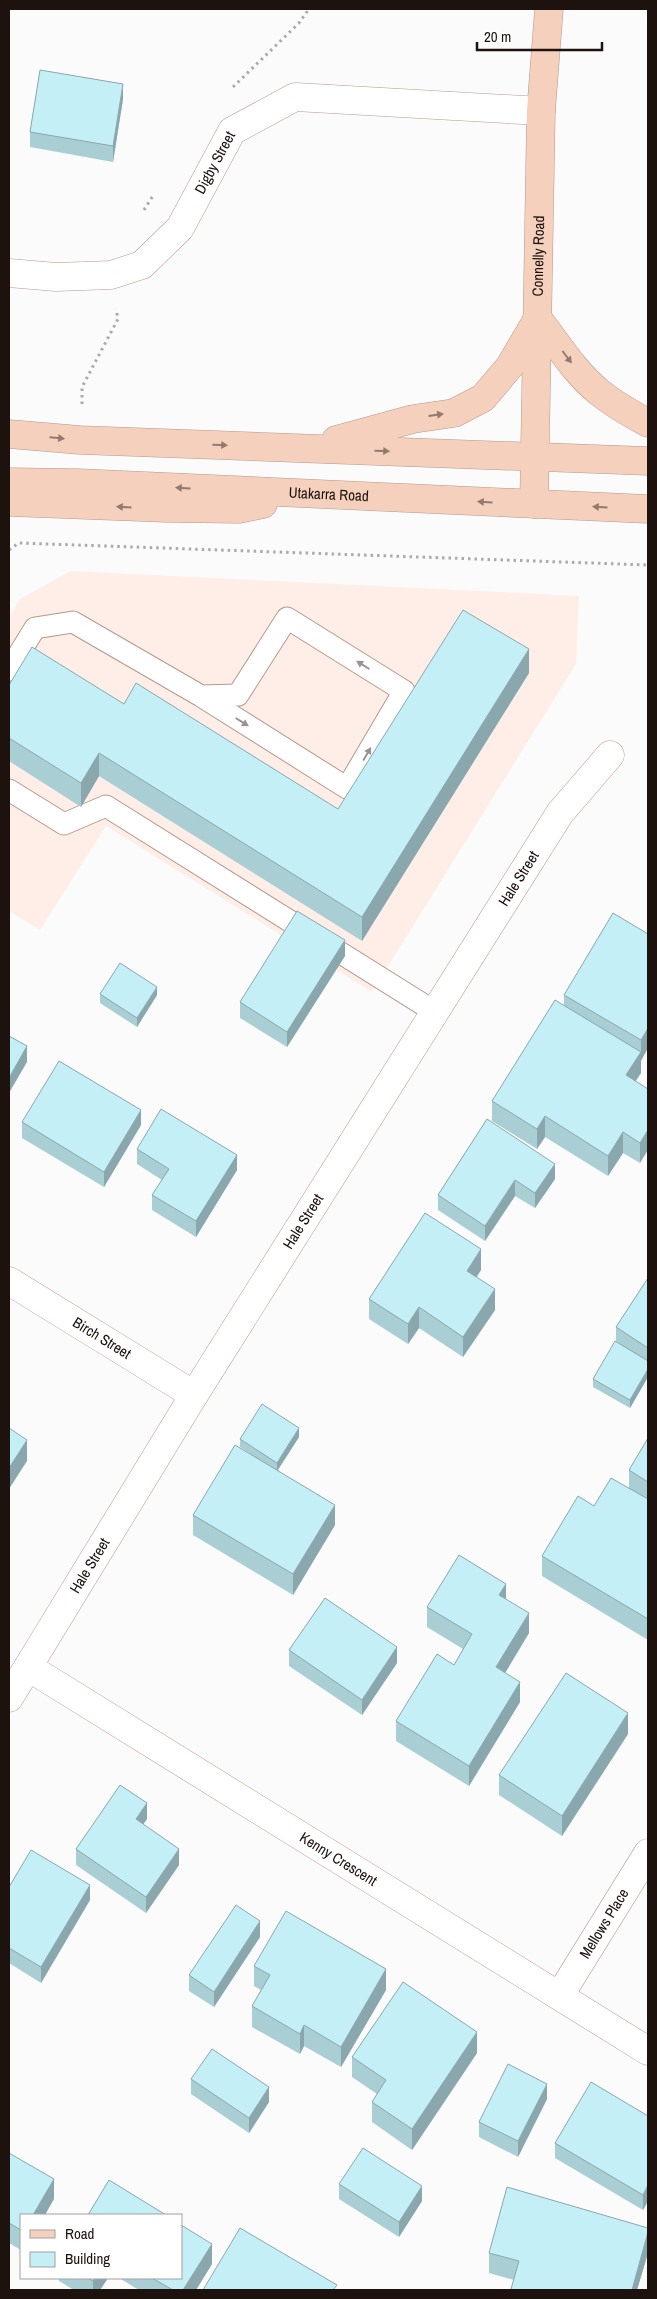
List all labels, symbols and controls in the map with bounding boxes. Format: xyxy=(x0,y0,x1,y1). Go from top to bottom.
scale bar xyxy=(477,20,602,52)
text: 20 m xyxy=(484,26,511,47)
street label: Digby Street xyxy=(189,127,240,198)
street label: Connelly Road xyxy=(527,215,549,297)
one-way arrow xyxy=(562,350,573,363)
one-way arrow xyxy=(429,411,445,419)
one-way arrow xyxy=(50,435,66,443)
one-way arrow xyxy=(212,441,228,449)
one-way arrow xyxy=(374,447,390,455)
street label: Utakarra Road xyxy=(288,482,369,506)
one-way arrow xyxy=(174,483,190,491)
one-way arrow xyxy=(477,497,493,505)
one-way arrow xyxy=(116,502,132,510)
one-way arrow xyxy=(591,502,607,510)
one-way arrow xyxy=(356,660,369,669)
one-way arrow xyxy=(236,717,249,727)
one-way arrow xyxy=(362,748,371,761)
street label: Hale Street xyxy=(493,846,544,910)
street label: Hale Street xyxy=(277,1189,328,1253)
street label: Birch Street xyxy=(69,1312,136,1364)
street label: Hale Street xyxy=(64,1533,115,1597)
street label: Kenny Crescent xyxy=(296,1827,382,1891)
street label: Mellows Place xyxy=(574,1884,634,1962)
legend xyxy=(20,2214,182,2279)
text: Road xyxy=(65,2223,94,2244)
text: Building xyxy=(65,2248,110,2269)

